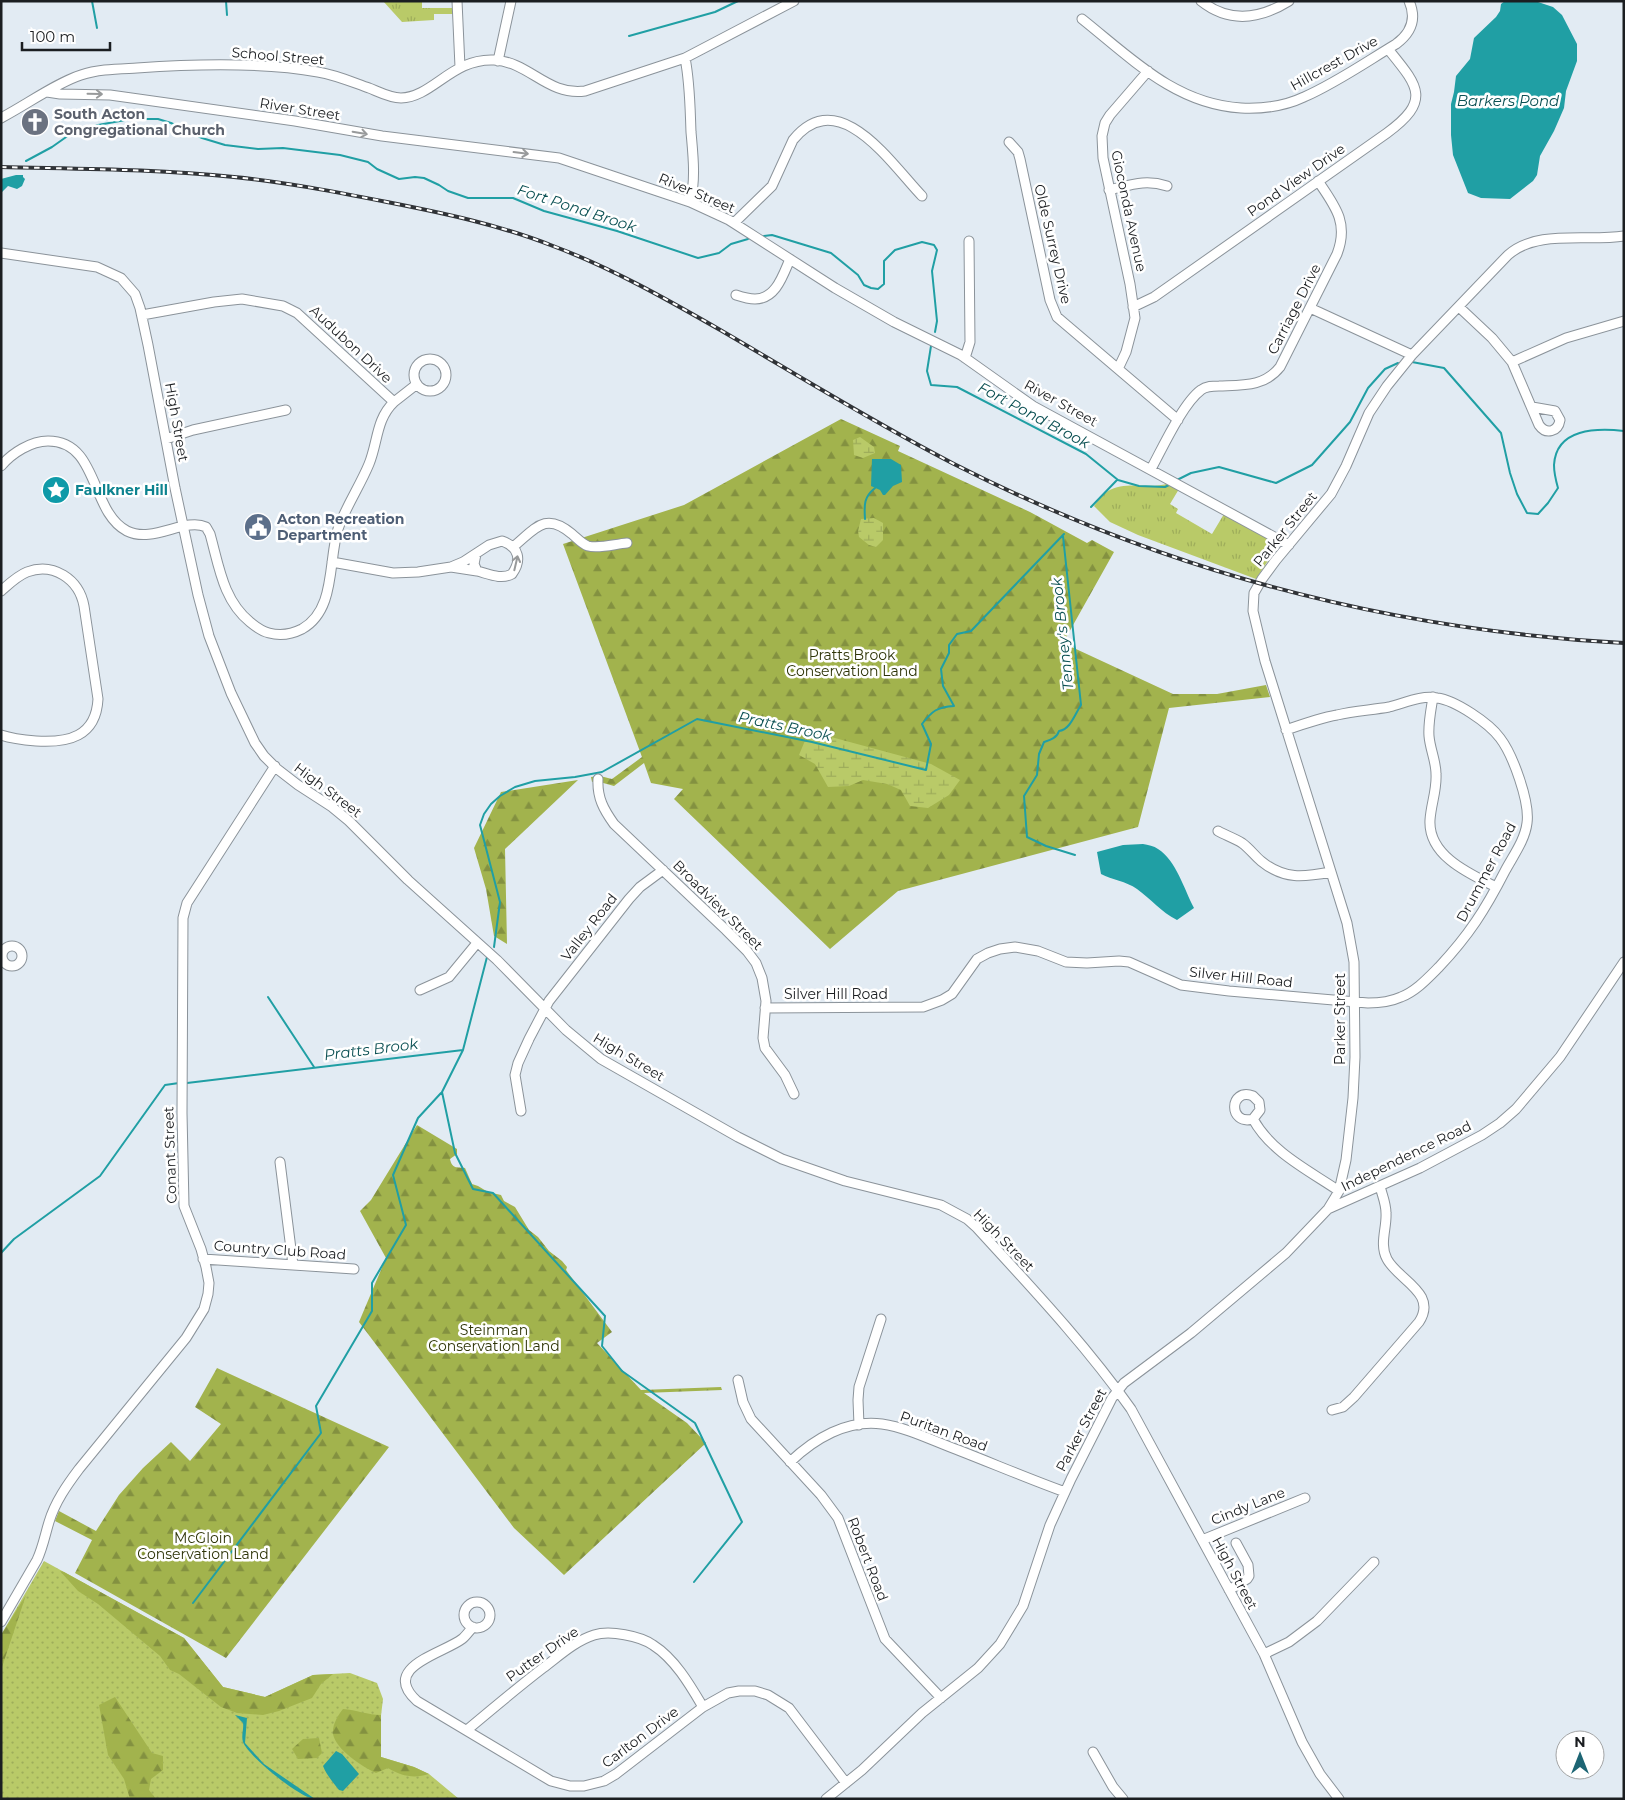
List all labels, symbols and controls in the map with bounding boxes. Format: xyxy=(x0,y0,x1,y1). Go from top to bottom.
scale bar xyxy=(22,20,110,52)
text: 100 m xyxy=(30,27,75,46)
street label: Hillcrest Drive xyxy=(1287,32,1381,94)
street label: School Street xyxy=(231,43,325,69)
one-way arrow xyxy=(87,89,103,99)
water label: Barkers Pond xyxy=(1457,91,1560,110)
street label: River Street xyxy=(258,94,342,124)
place label: South Acton Congregational Church xyxy=(54,105,225,139)
church icon: South Acton Congregational Church xyxy=(20,107,50,137)
one-way arrow xyxy=(351,128,367,138)
street label: Pond View Drive xyxy=(1244,139,1348,221)
one-way arrow xyxy=(513,148,529,158)
street label: Gioconda Avenue xyxy=(1107,149,1151,273)
street label: River Street xyxy=(656,169,738,217)
water label: Fort Pond Brook xyxy=(515,180,640,237)
street label: Olde Surrey Drive xyxy=(1030,182,1076,306)
street label: Carriage Drive xyxy=(1263,261,1325,357)
street label: Audubon Drive xyxy=(306,301,396,387)
street label: River Street xyxy=(1021,375,1101,431)
water label: Fort Pond Brook xyxy=(975,378,1094,453)
street label: High Street xyxy=(161,381,193,463)
place icon: Faulkner Hill xyxy=(41,475,71,505)
place label: Faulkner Hill xyxy=(75,481,168,499)
street label: Parker Street xyxy=(1249,487,1321,570)
place label: Acton Recreation Department xyxy=(276,510,404,544)
public building icon: Acton Recreation Department xyxy=(243,512,273,542)
one-way arrow xyxy=(512,555,521,571)
water label: Tenney's Brook xyxy=(1047,576,1077,691)
park label: Pratts Brook Conservation Land xyxy=(786,646,918,680)
water label: Pratts Brook xyxy=(737,707,834,745)
street label: High Street xyxy=(291,759,366,822)
street label: Drummer Road xyxy=(1452,819,1520,925)
street label: Broadview Street xyxy=(669,856,767,954)
street label: Valley Road xyxy=(557,890,621,964)
street label: Silver Hill Road xyxy=(1188,963,1294,991)
street label: Parker Street xyxy=(1331,973,1349,1065)
street label: Silver Hill Road xyxy=(784,985,888,1003)
street label: High Street xyxy=(590,1029,668,1086)
water label: Pratts Brook xyxy=(323,1034,420,1064)
street label: Conant Street xyxy=(159,1106,181,1204)
street label: Independence Road xyxy=(1338,1117,1474,1195)
street label: High Street xyxy=(970,1205,1039,1275)
street label: Country Club Road xyxy=(213,1236,347,1264)
park label: Steinman Conservation Land xyxy=(428,1321,560,1355)
street label: Parker Street xyxy=(1052,1385,1111,1475)
street label: Puritan Road xyxy=(898,1407,990,1455)
street label: Cindy Lane xyxy=(1208,1483,1288,1529)
street label: Robert Road xyxy=(844,1514,892,1604)
park label: McGloin Conservation Land xyxy=(137,1529,269,1563)
street label: High Street xyxy=(1208,1533,1262,1613)
street label: Putter Drive xyxy=(502,1622,582,1686)
street label: Carlton Drive xyxy=(598,1702,682,1772)
north arrow xyxy=(1555,1730,1605,1780)
text: N xyxy=(1574,1733,1586,1751)

